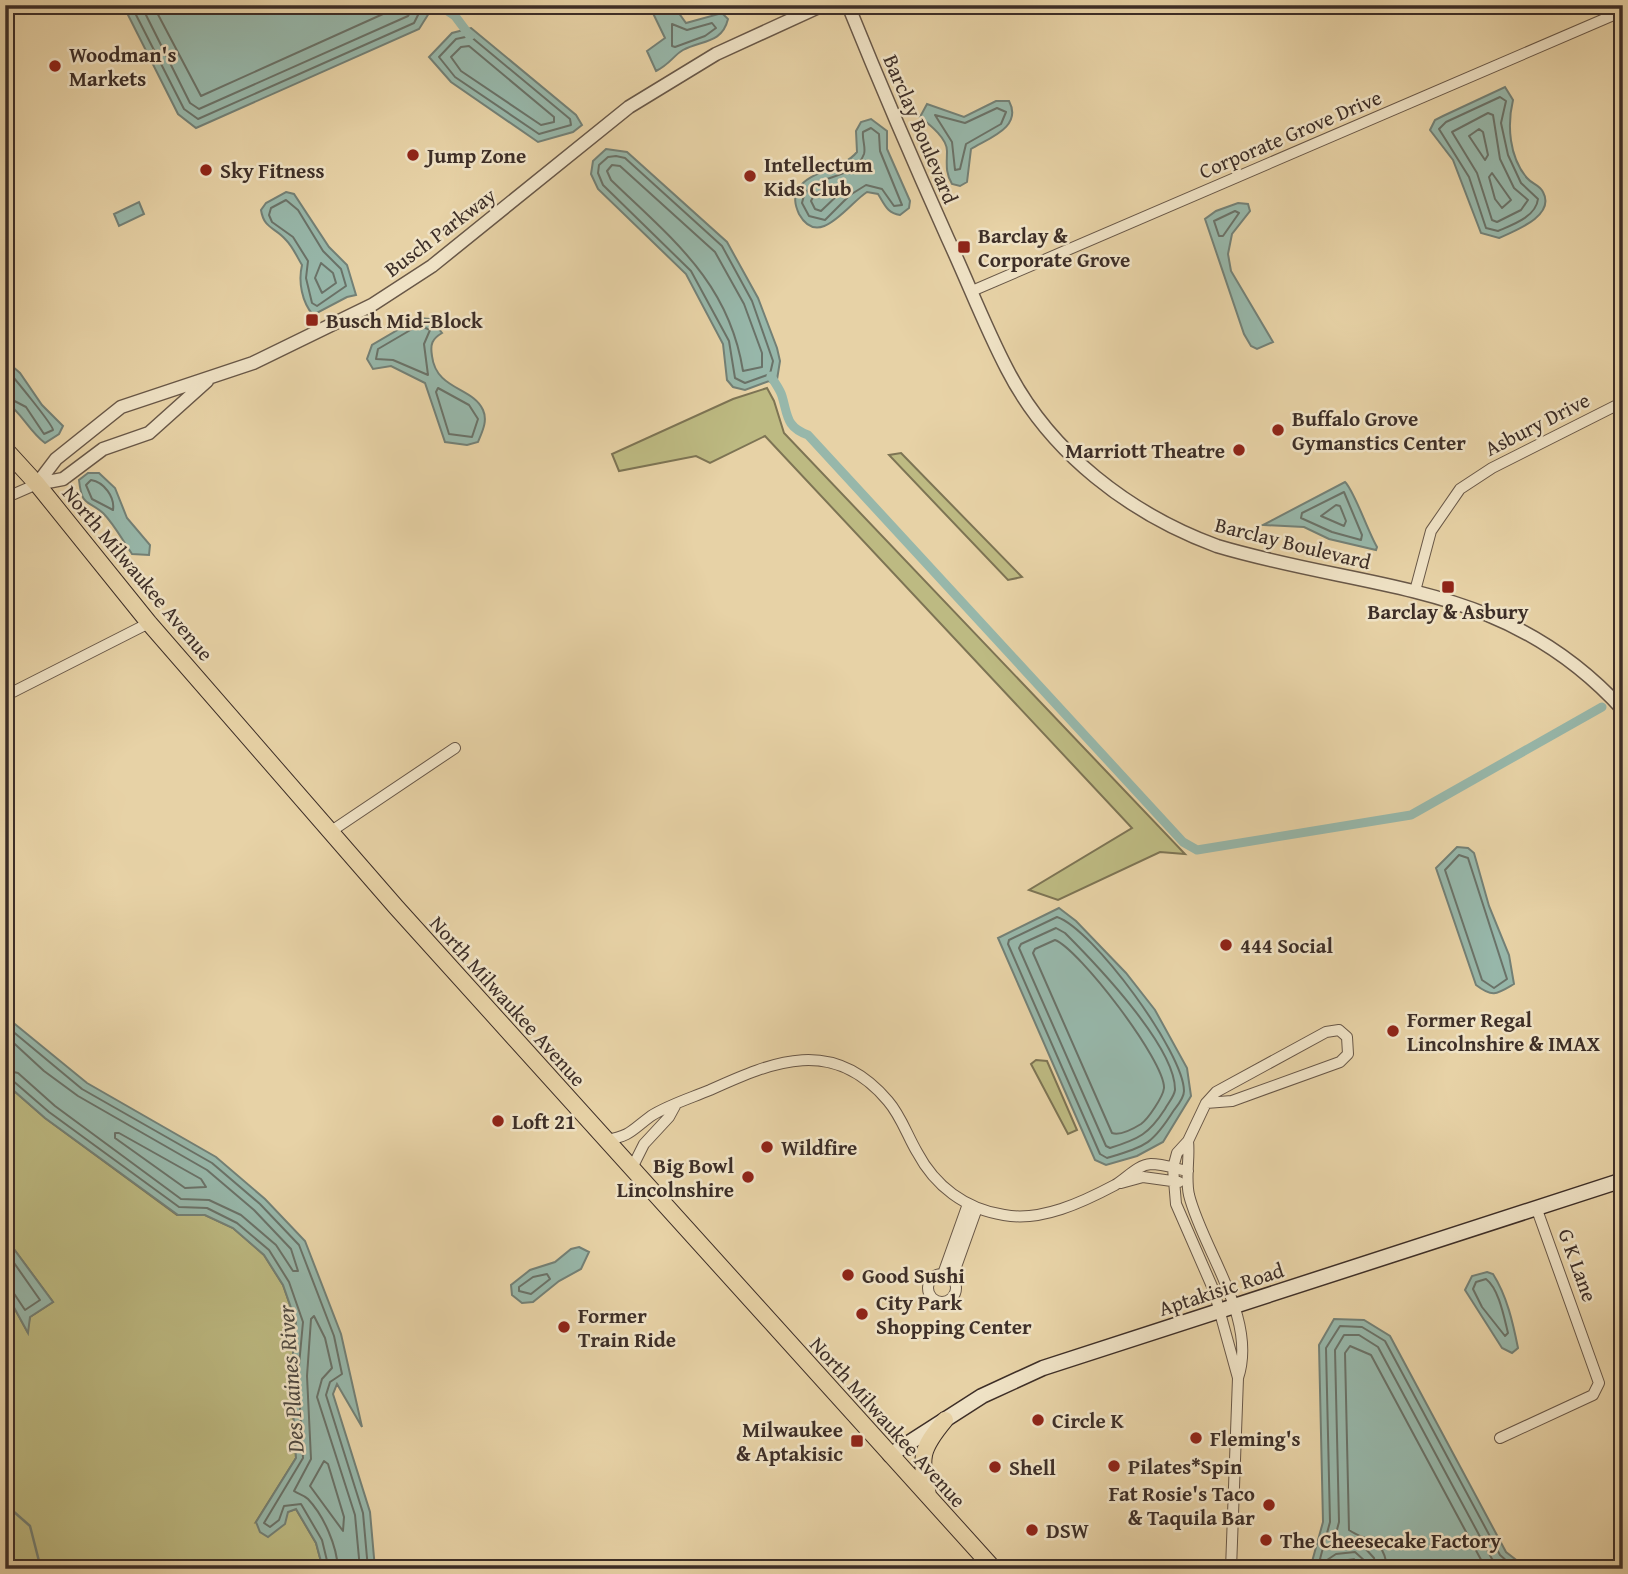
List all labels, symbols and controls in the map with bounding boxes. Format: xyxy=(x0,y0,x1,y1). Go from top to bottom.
place label: Woodman's Markets xyxy=(69,39,177,94)
street label: Barclay Boulevard xyxy=(876,50,967,209)
marker: Woodman's Markets xyxy=(47,58,63,74)
street label: Corporate Grove Drive xyxy=(1194,81,1386,186)
place label: Jump Zone xyxy=(424,140,526,171)
marker: Jump Zone xyxy=(405,147,421,163)
place label: Intellectum Kids Club xyxy=(764,149,873,204)
place label: Sky Fitness xyxy=(220,155,324,186)
marker: Sky Fitness xyxy=(198,162,214,178)
marker: Intellectum Kids Club xyxy=(742,168,758,184)
street label: Busch Parkway xyxy=(378,179,503,284)
place label: Barclay & Corporate Grove xyxy=(978,220,1130,275)
marker: Barclay & Corporate Grove xyxy=(956,239,972,255)
place label: Busch Mid-Block xyxy=(326,305,484,336)
marker: Busch Mid-Block xyxy=(304,312,320,328)
street label: Asbury Drive xyxy=(1479,384,1595,464)
place label: Buffalo Grove Gymanstics Center xyxy=(1292,403,1466,458)
marker: Buffalo Grove Gymanstics Center xyxy=(1270,422,1286,438)
place label: Marriott Theatre xyxy=(1065,435,1225,466)
marker: Marriott Theatre xyxy=(1231,442,1247,458)
street label: North Milwaukee Avenue xyxy=(55,478,221,668)
street label: Barclay Boulevard xyxy=(1212,509,1375,578)
marker: Barclay & Asbury xyxy=(1440,579,1456,595)
place label: Barclay & Asbury xyxy=(1368,596,1529,627)
street label: North Milwaukee Avenue xyxy=(423,909,594,1094)
place label: 444 Social xyxy=(1240,930,1333,961)
marker: 444 Social xyxy=(1218,937,1234,953)
place label: Former Regal Lincolnshire & IMAX xyxy=(1407,1004,1601,1059)
marker: Former Regal Lincolnshire & IMAX xyxy=(1385,1023,1401,1039)
place label: Loft 21 xyxy=(512,1106,576,1137)
marker: Loft 21 xyxy=(490,1113,506,1129)
place label: Wildfire xyxy=(781,1132,857,1163)
marker: Wildfire xyxy=(759,1139,775,1155)
place label: Big Bowl Lincolnshire xyxy=(617,1150,734,1205)
marker: Big Bowl Lincolnshire xyxy=(740,1169,756,1185)
street label: G K Lane xyxy=(1550,1224,1606,1306)
street label: Aptakisic Road xyxy=(1154,1254,1288,1324)
place label: Good Sushi xyxy=(862,1260,965,1291)
marker: Good Sushi xyxy=(840,1267,856,1283)
place label: City Park Shopping Center xyxy=(876,1287,1032,1342)
place label: Former Train Ride xyxy=(578,1300,676,1355)
water label: Des Plaines River xyxy=(268,1302,312,1455)
marker: City Park Shopping Center xyxy=(854,1306,870,1322)
marker: Former Train Ride xyxy=(556,1319,572,1335)
street label: North Milwaukee Avenue xyxy=(803,1330,974,1515)
place label: Circle K xyxy=(1052,1405,1125,1436)
marker: Circle K xyxy=(1030,1412,1046,1428)
place label: Milwaukee & Aptakisic xyxy=(736,1414,843,1469)
place label: Fleming's xyxy=(1210,1423,1301,1454)
marker: Fleming's xyxy=(1188,1430,1204,1446)
marker: Milwaukee & Aptakisic xyxy=(849,1433,865,1449)
place label: Pilates*Spin xyxy=(1128,1451,1243,1482)
place label: Shell xyxy=(1009,1452,1056,1483)
marker: Pilates*Spin xyxy=(1106,1458,1122,1474)
marker: Shell xyxy=(987,1459,1003,1475)
place label: Fat Rosie's Taco & Taquila Bar xyxy=(1109,1478,1255,1533)
marker: Fat Rosie's Taco & Taquila Bar xyxy=(1261,1497,1277,1513)
place label: DSW xyxy=(1046,1515,1089,1546)
marker: DSW xyxy=(1024,1522,1040,1538)
place label: The Cheesecake Factory xyxy=(1280,1525,1501,1556)
marker: The Cheesecake Factory xyxy=(1258,1532,1274,1548)

